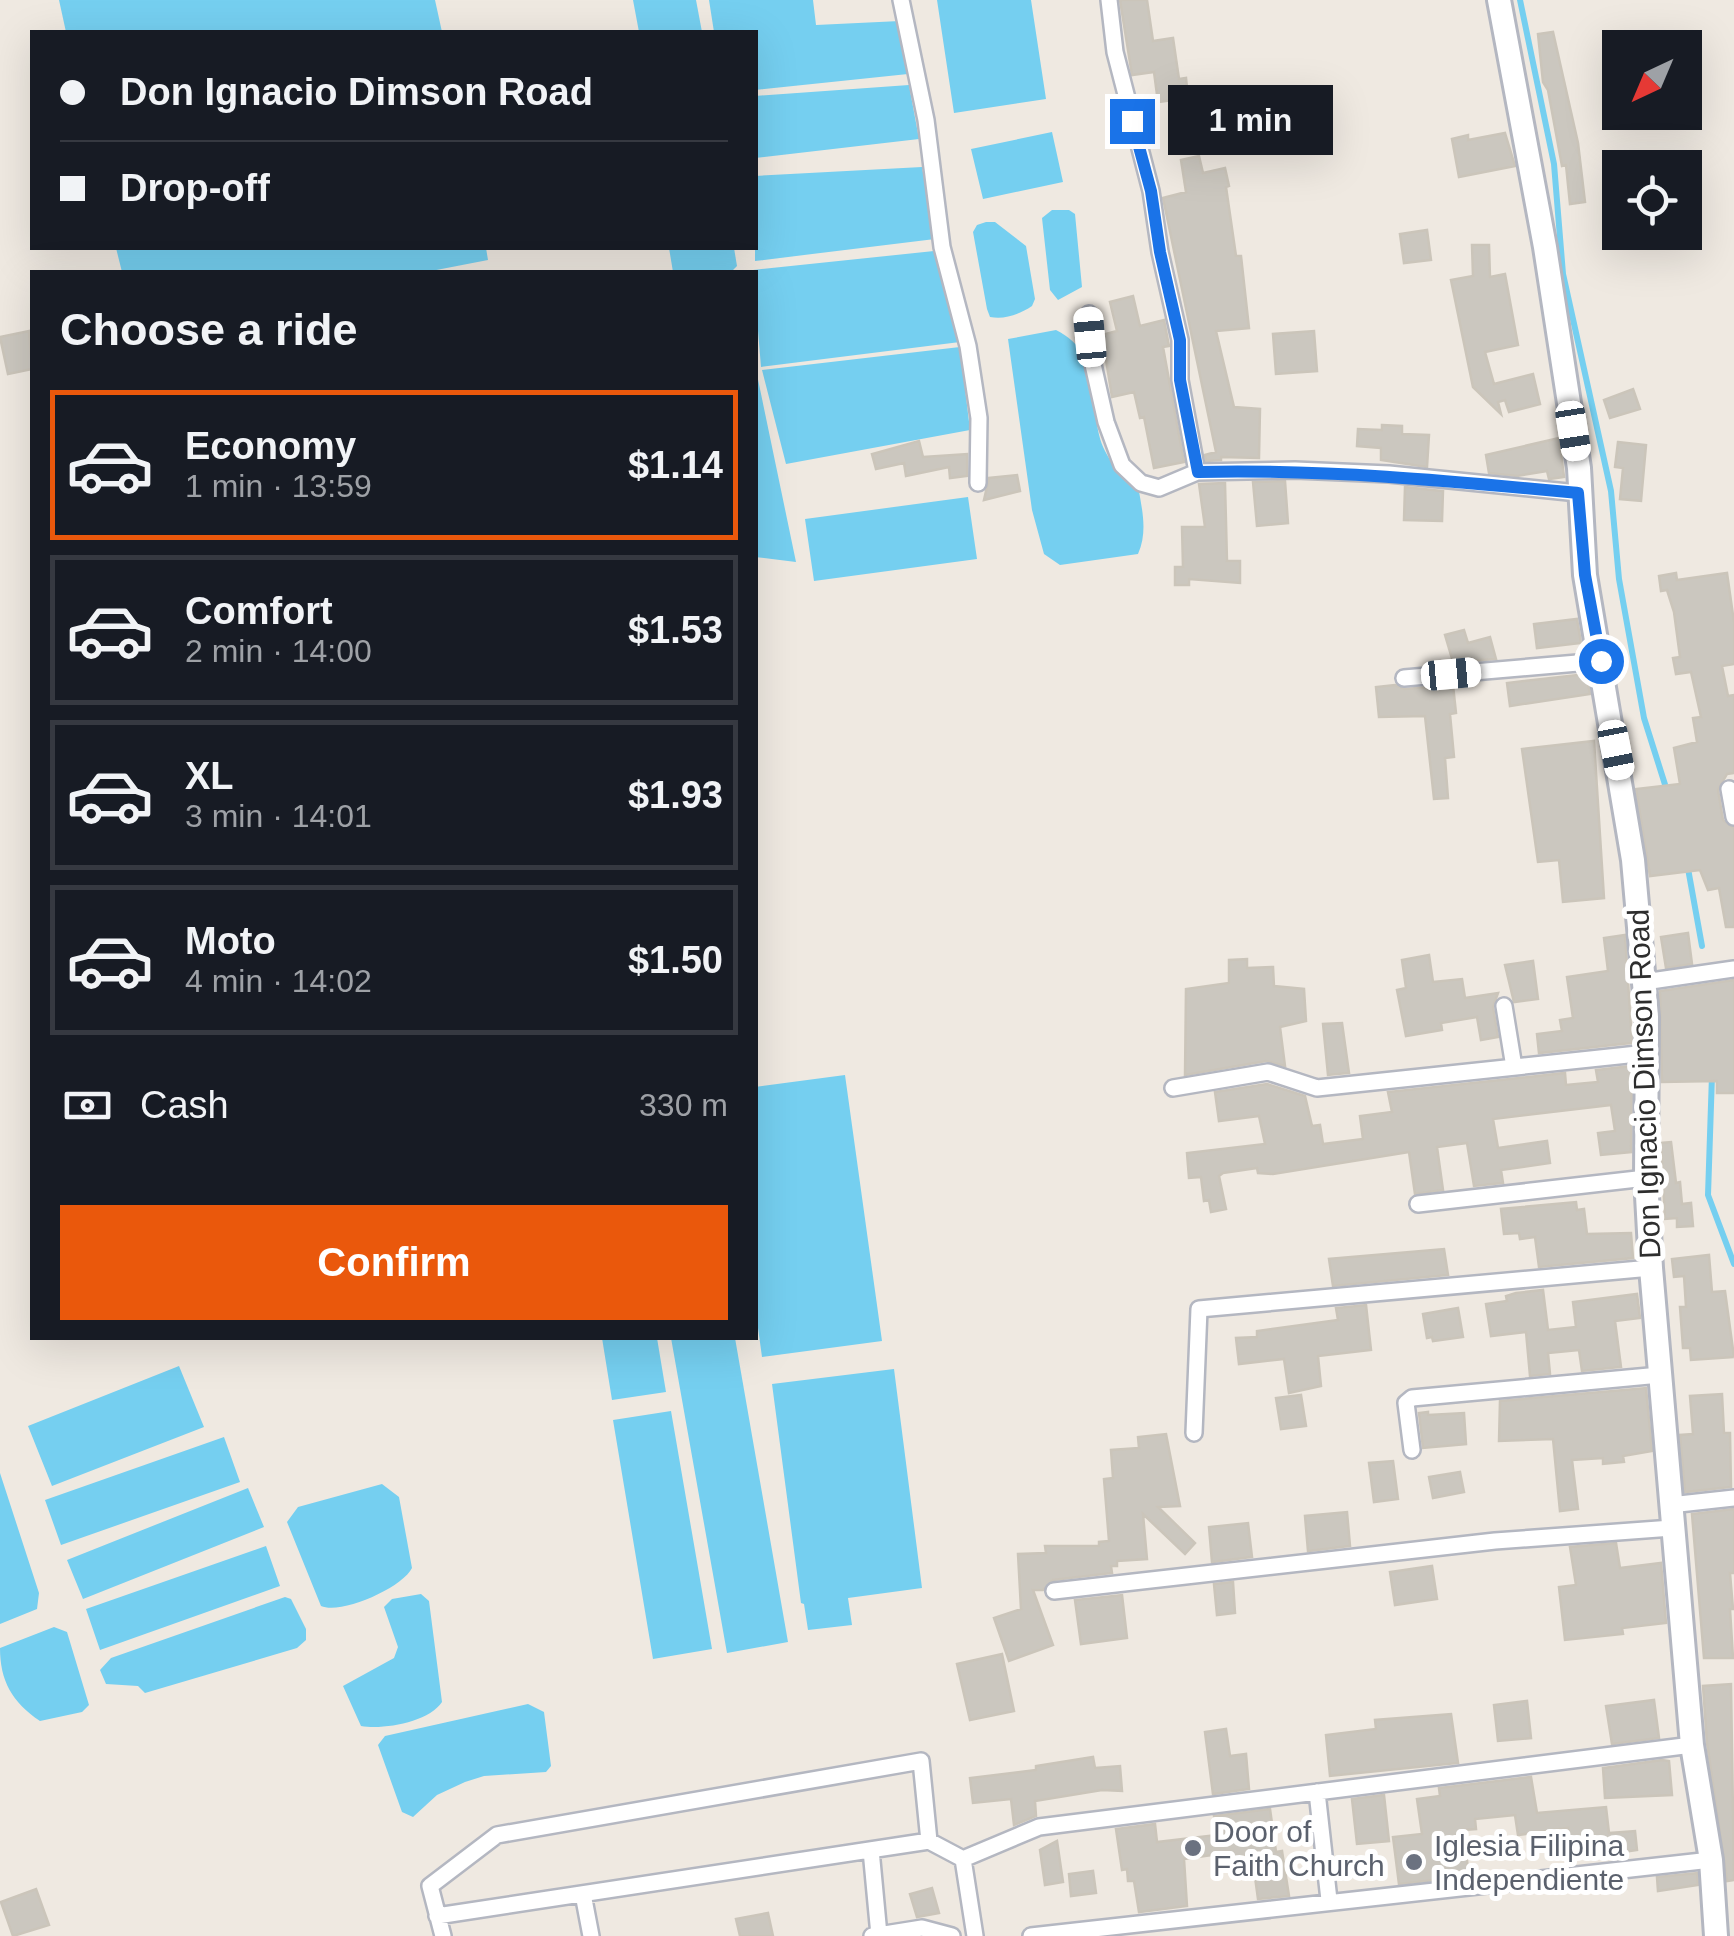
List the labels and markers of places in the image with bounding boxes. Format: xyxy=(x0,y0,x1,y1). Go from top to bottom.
place label: Door of Faith Church xyxy=(1213,1815,1385,1882)
place label: Iglesia Filipina Independiente xyxy=(1434,1829,1624,1896)
marker: Door of Faith Church xyxy=(1182,1837,1204,1859)
marker: Iglesia Filipina Independiente xyxy=(1403,1851,1425,1873)

